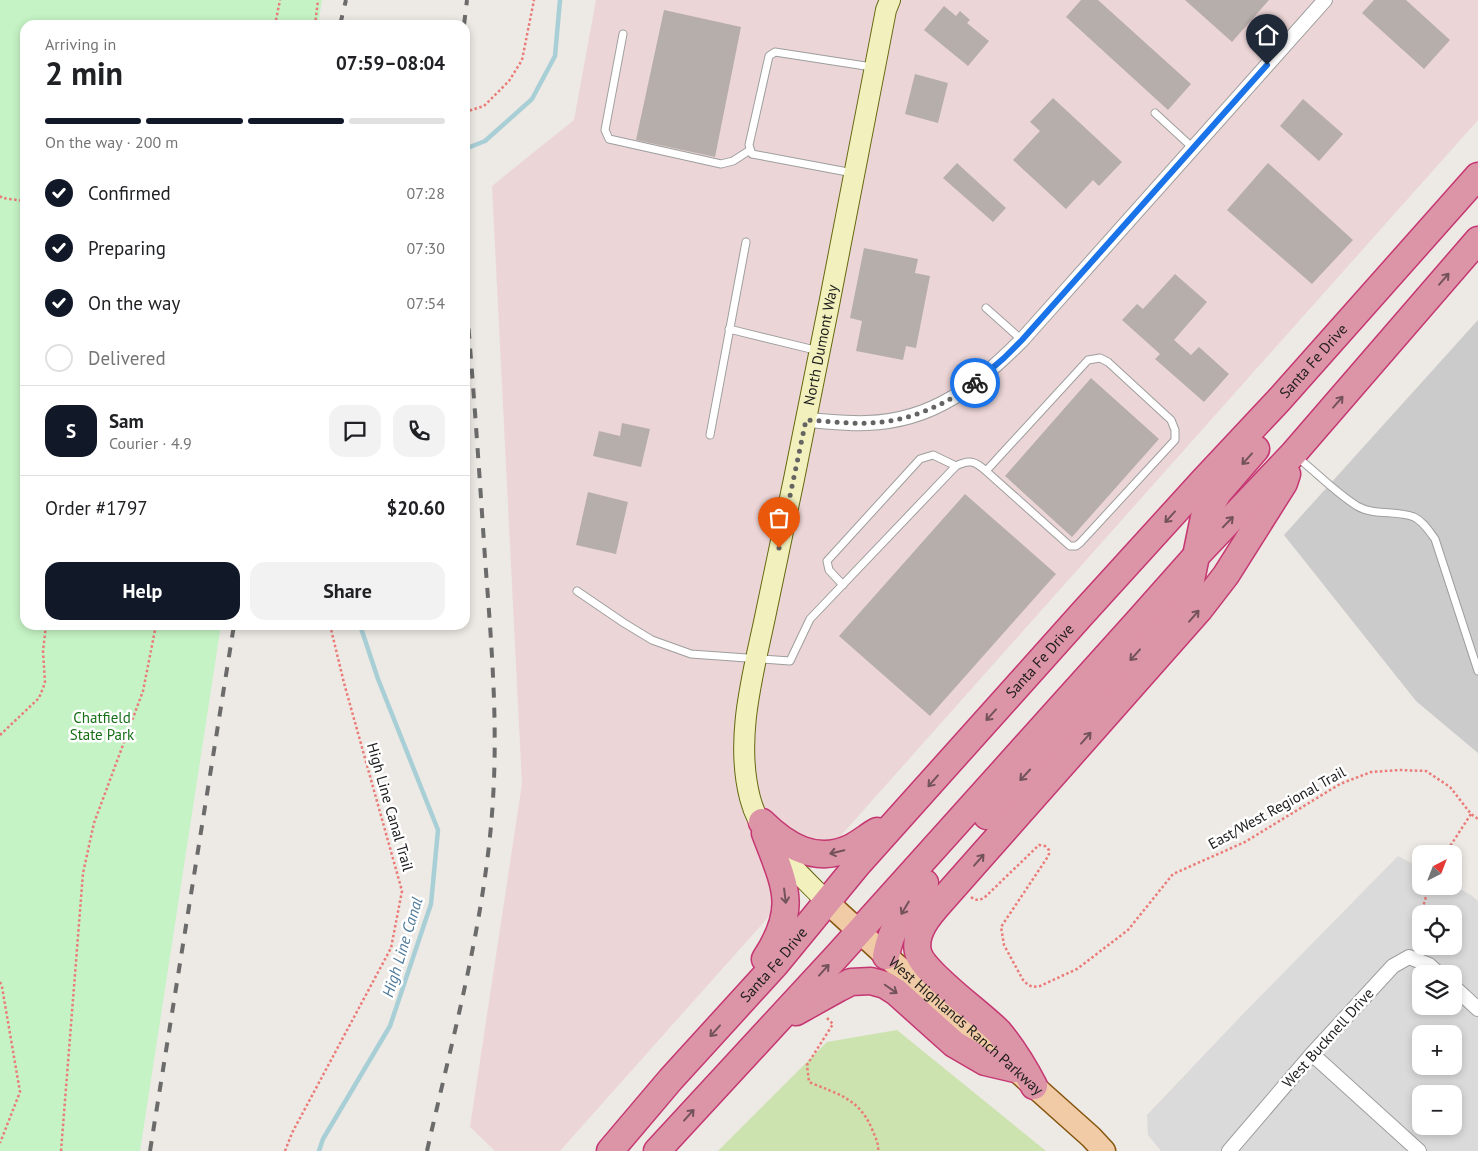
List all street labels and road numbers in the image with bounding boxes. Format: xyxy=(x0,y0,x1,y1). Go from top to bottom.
street label: North Dumont Way xyxy=(799,283,842,407)
street label: Santa Fe Drive xyxy=(1275,320,1351,402)
street label: Santa Fe Drive xyxy=(1001,620,1078,702)
street label: High Line Canal Trail xyxy=(363,740,418,874)
street label: East/West Regional Trail xyxy=(1205,762,1349,853)
street label: Santa Fe Drive xyxy=(736,923,811,1006)
street label: West Highlands Ranch Parkway xyxy=(885,952,1047,1099)
street label: West Bucknell Drive xyxy=(1278,984,1377,1092)

